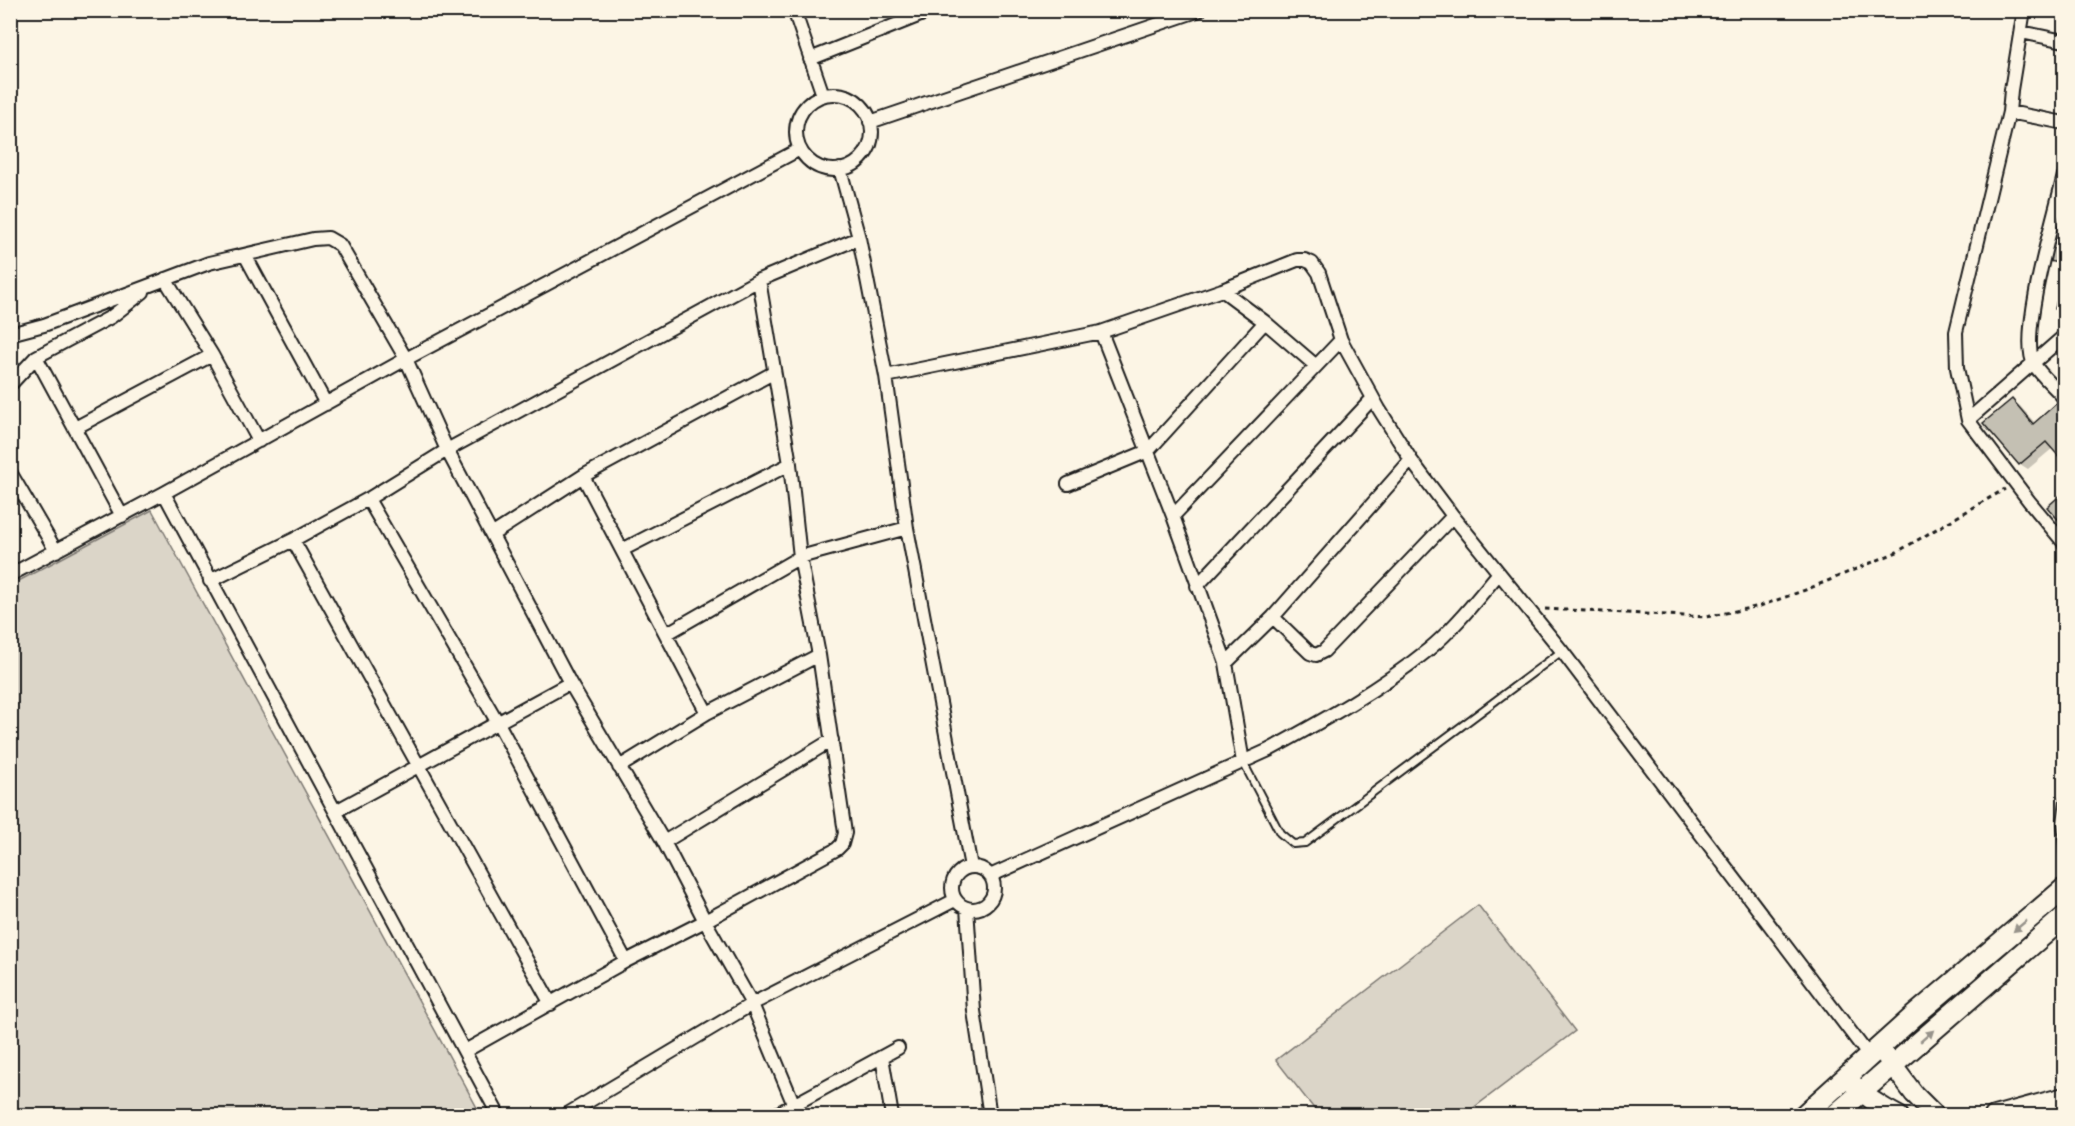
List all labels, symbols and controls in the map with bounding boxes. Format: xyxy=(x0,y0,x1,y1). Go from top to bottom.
one-way arrow xyxy=(2013,919,2028,932)
one-way arrow xyxy=(1919,1030,1934,1043)

